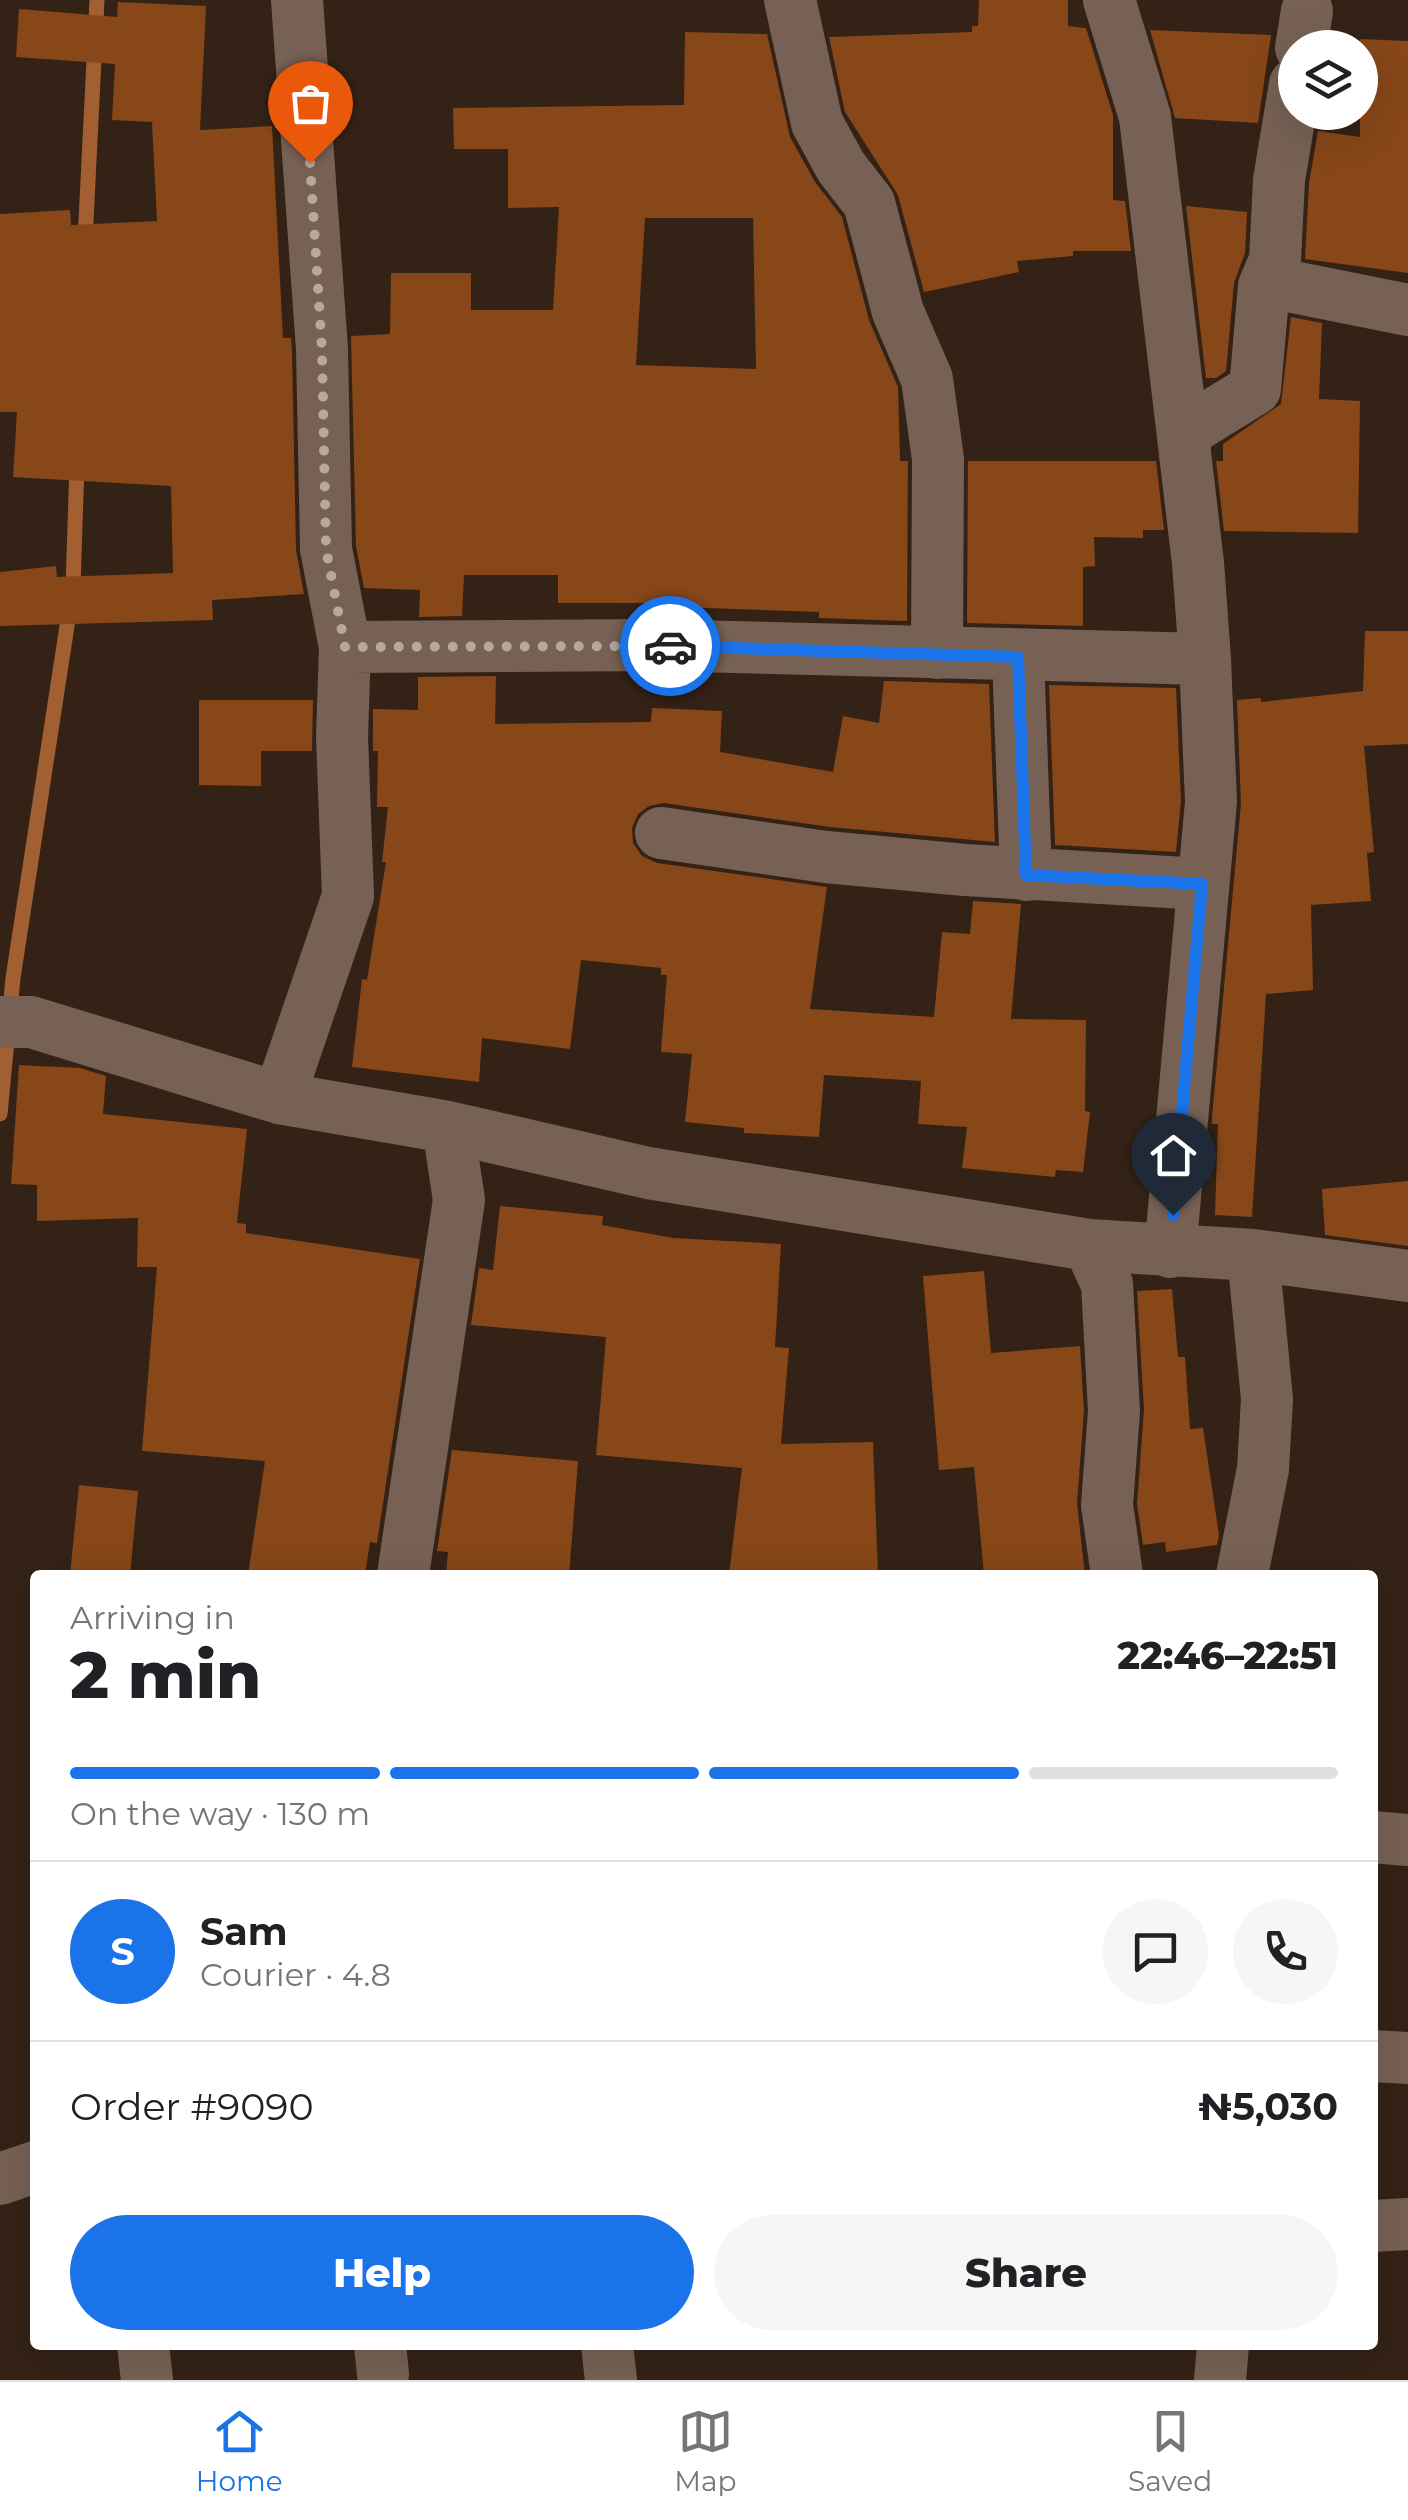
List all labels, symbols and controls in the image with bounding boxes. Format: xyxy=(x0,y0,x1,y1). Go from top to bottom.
map controls xyxy=(1278,30,1378,130)
button: layers xyxy=(1278,30,1378,130)
pin xyxy=(268,61,353,164)
icon: bag xyxy=(283,76,338,131)
courier xyxy=(620,596,720,696)
icon: car xyxy=(643,619,698,674)
pin xyxy=(1131,1113,1216,1216)
icon: home xyxy=(1146,1128,1201,1183)
text: Arriving in xyxy=(70,1598,235,1637)
text: 22:46–22:51 xyxy=(1117,1632,1338,1679)
text: 2 min xyxy=(70,1635,261,1714)
text: On the way · 130 m xyxy=(70,1794,370,1833)
button: chat xyxy=(1103,1899,1208,2004)
button: phone xyxy=(1233,1899,1338,2004)
text: Sam xyxy=(200,1908,288,1955)
text: S xyxy=(110,1928,135,1975)
text: Courier · 4.8 xyxy=(200,1955,391,1994)
text: Order #9090 xyxy=(70,2083,314,2130)
text: ₦5,030 xyxy=(1198,2083,1338,2130)
button: Help xyxy=(70,2215,694,2330)
button: Share xyxy=(714,2215,1338,2330)
tab: Home xyxy=(196,2404,283,2498)
tab: Map xyxy=(674,2404,737,2498)
tab: Saved xyxy=(1128,2404,1212,2498)

